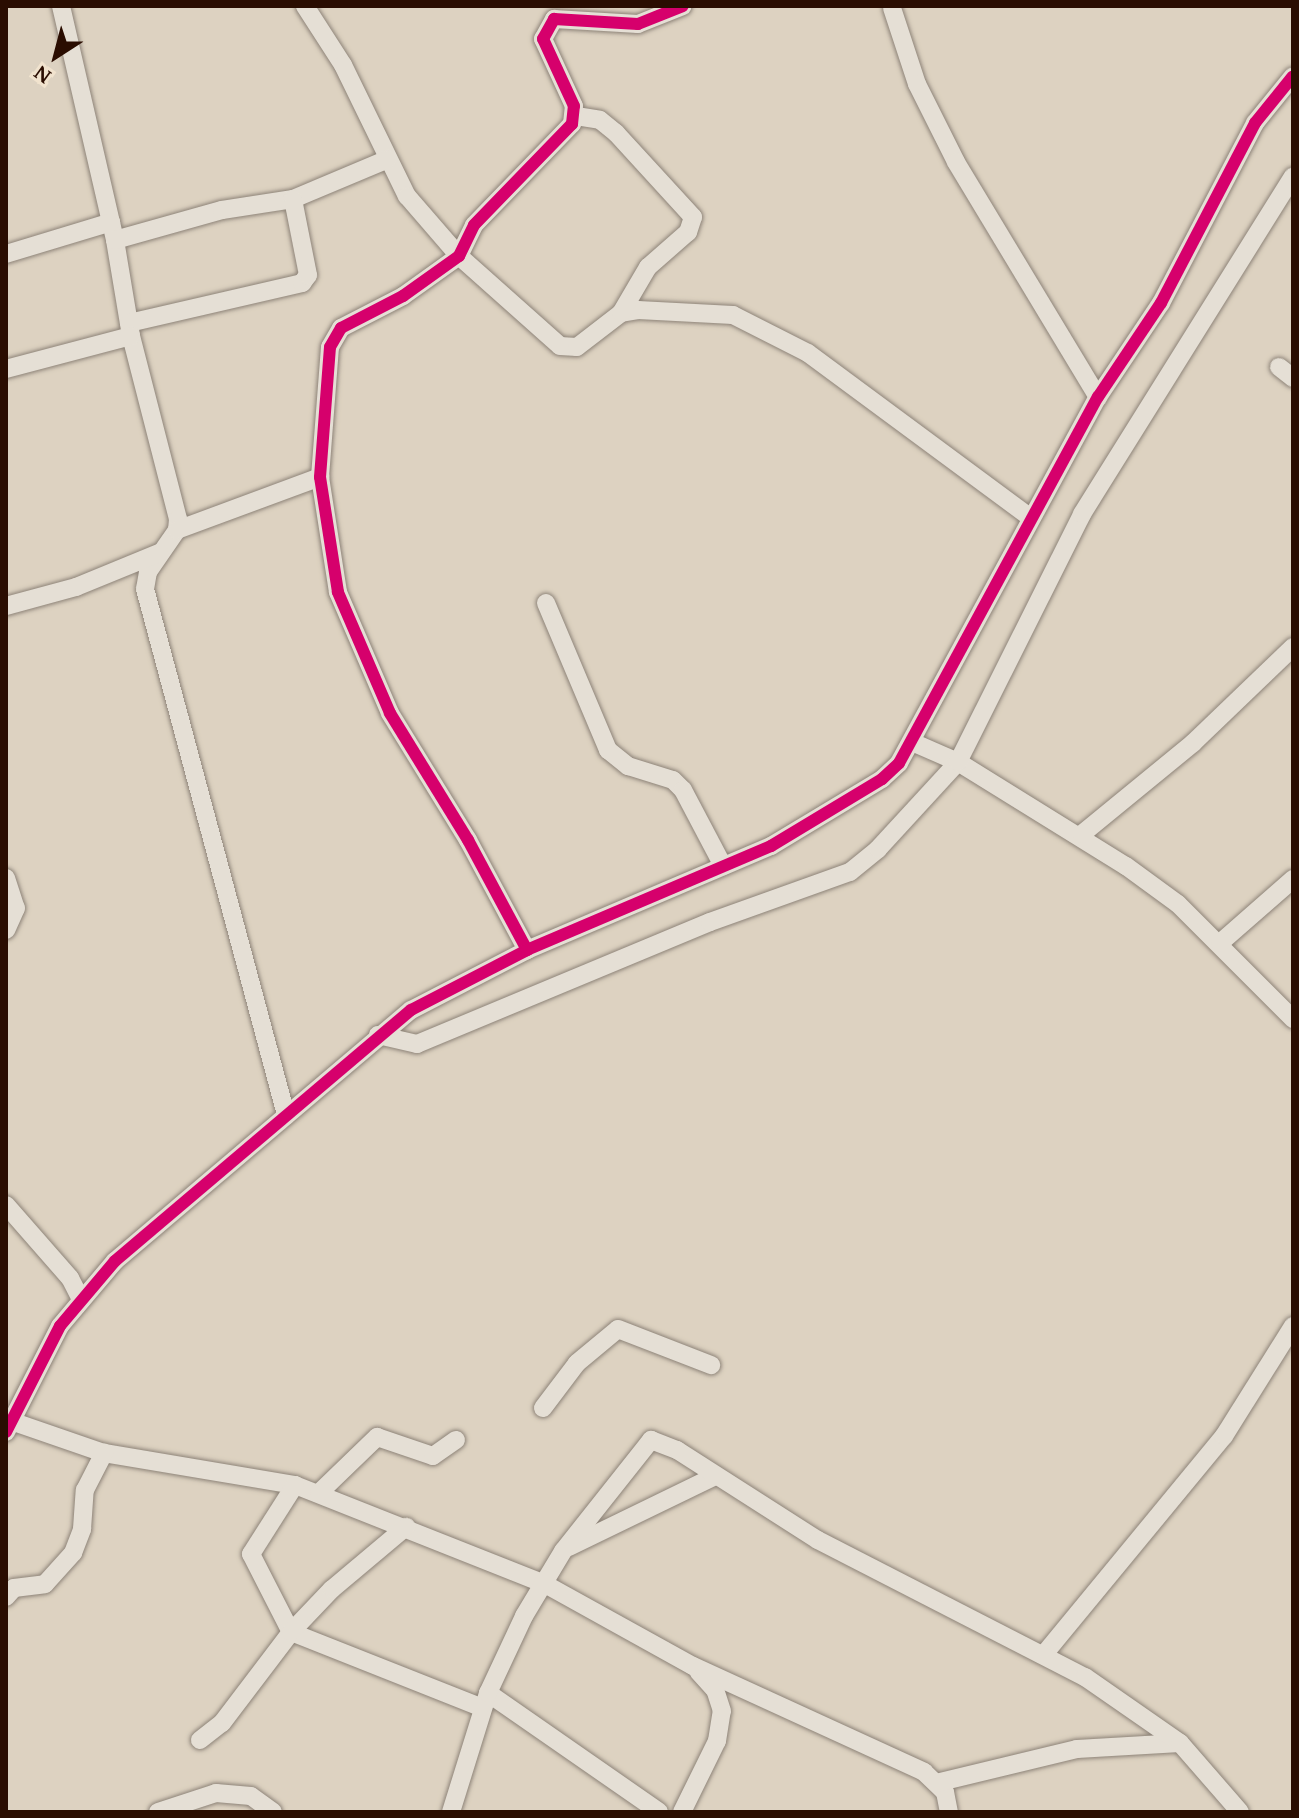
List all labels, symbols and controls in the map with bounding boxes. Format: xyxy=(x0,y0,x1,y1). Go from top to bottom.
north arrow xyxy=(16,16,96,96)
text: N xyxy=(27,58,57,93)

